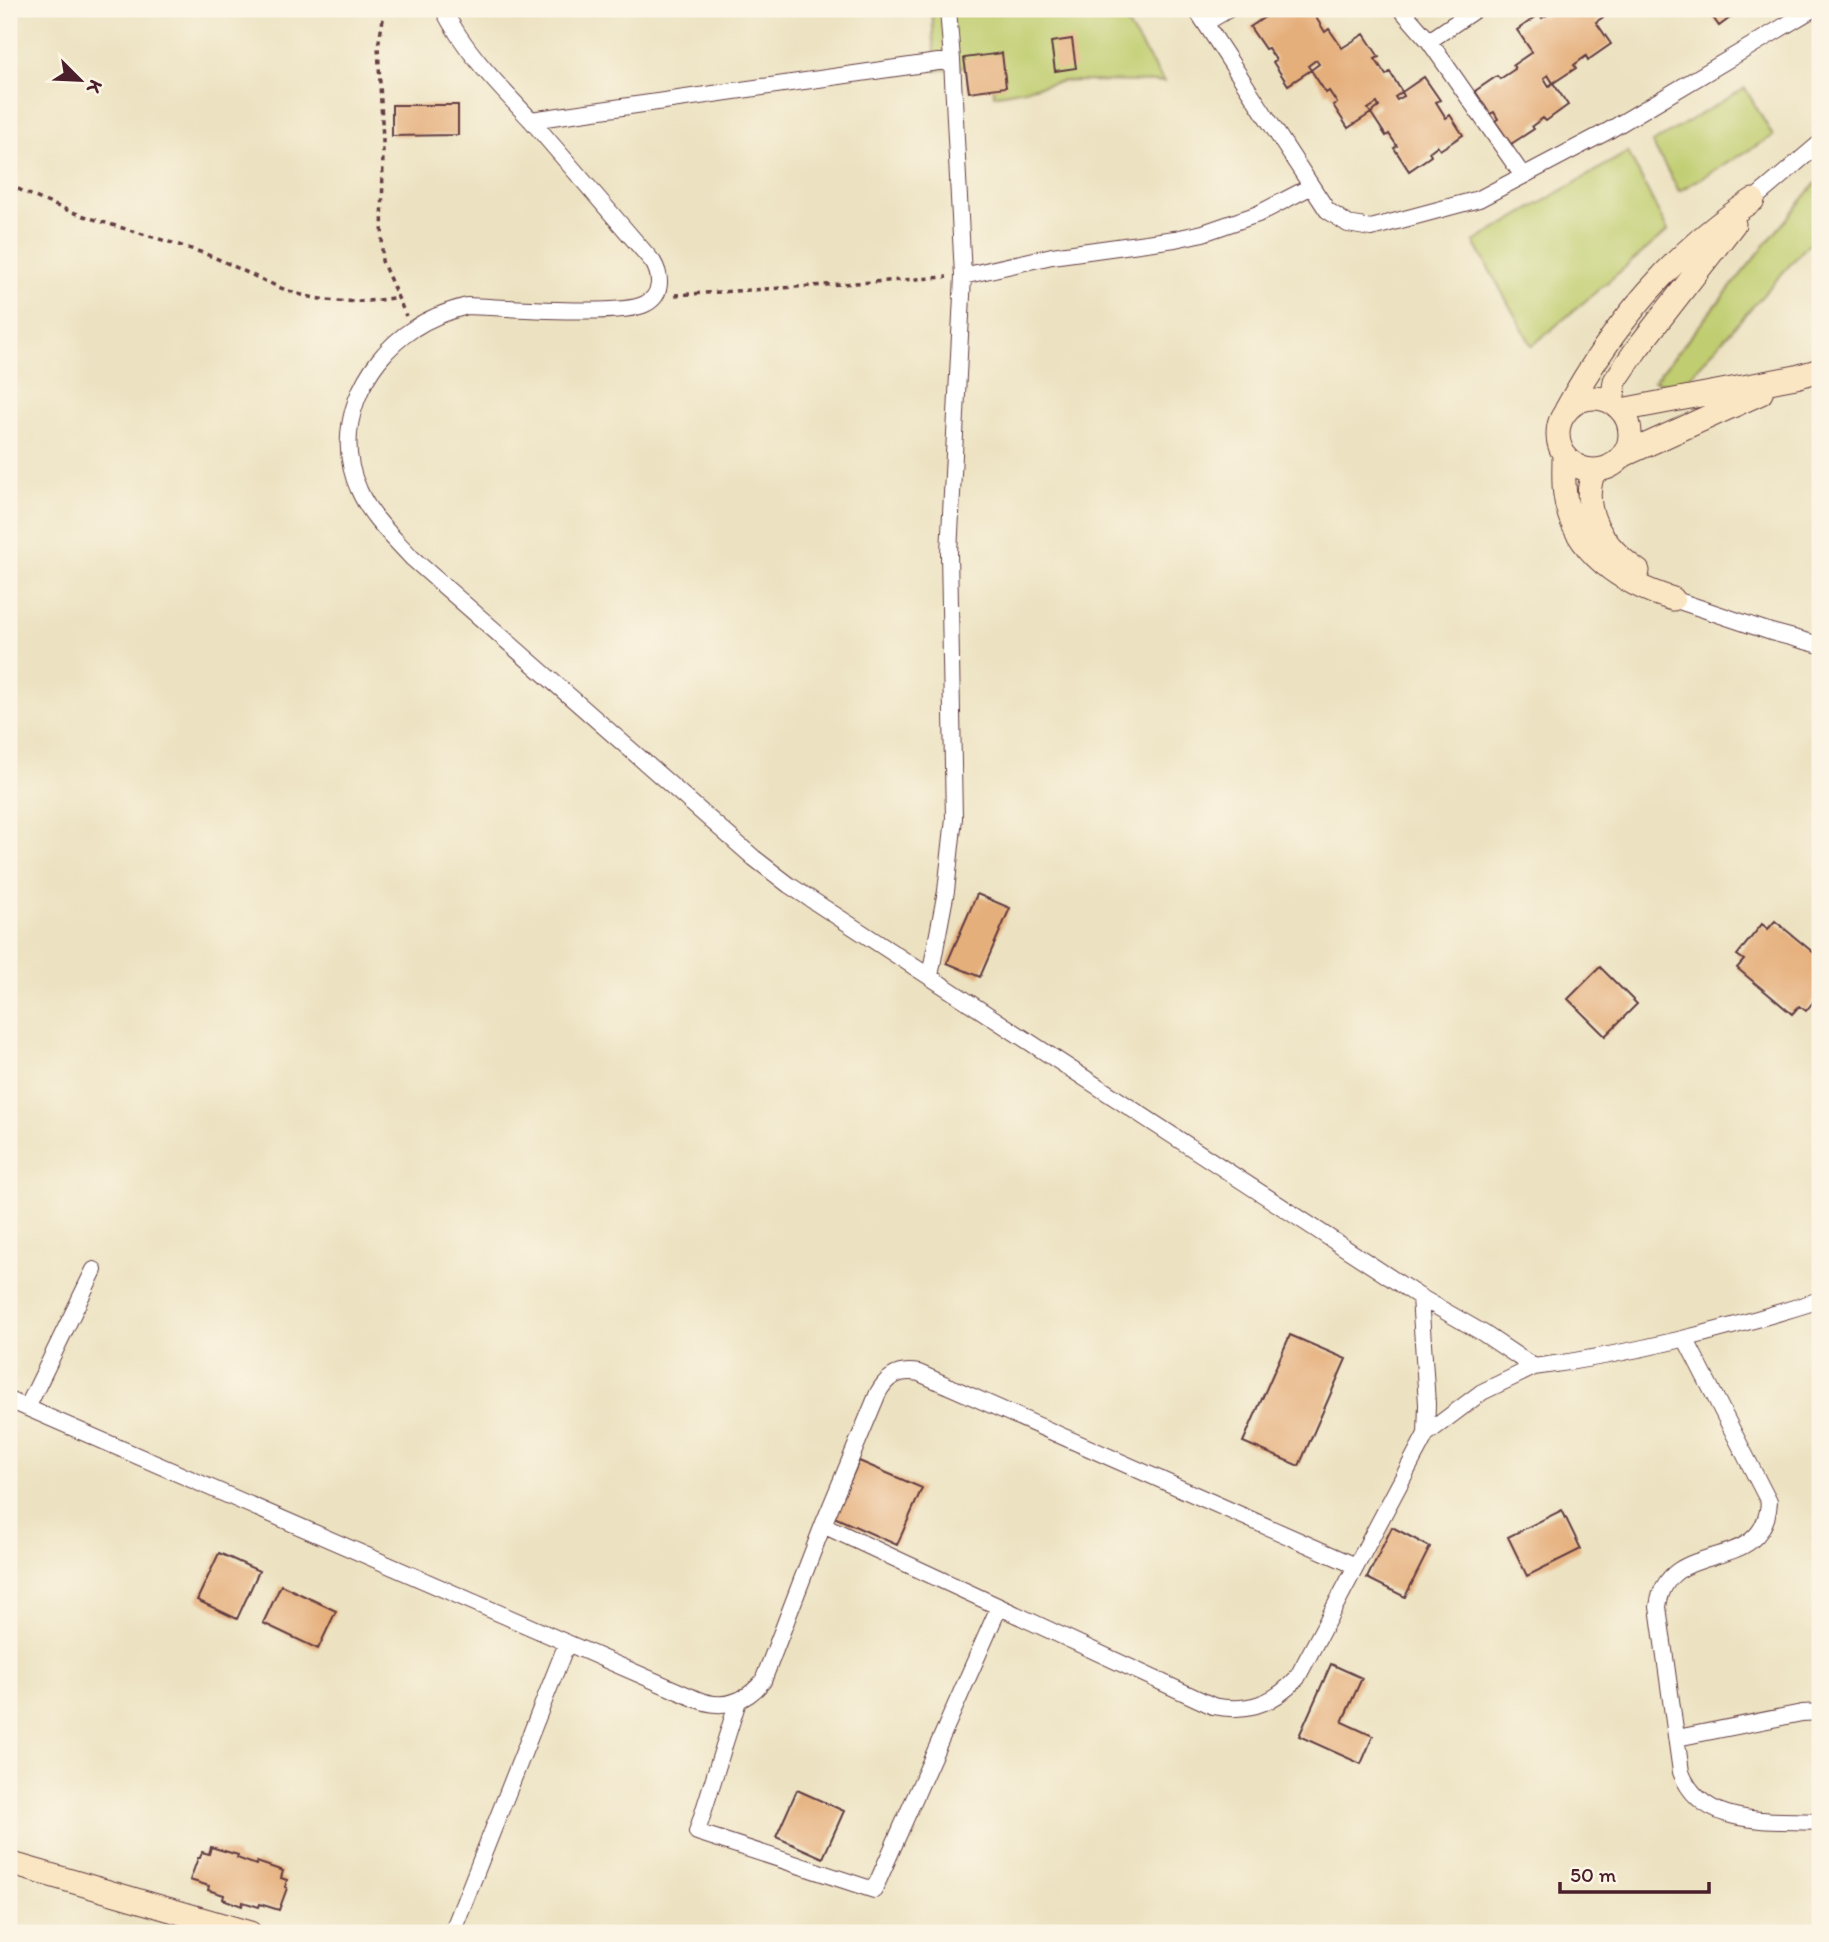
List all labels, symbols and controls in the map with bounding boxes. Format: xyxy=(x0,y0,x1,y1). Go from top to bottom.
north arrow xyxy=(46,46,116,116)
text: K xyxy=(82,76,108,98)
scale bar xyxy=(1560,1851,1708,1895)
text: 50 m xyxy=(1570,1862,1617,1887)

